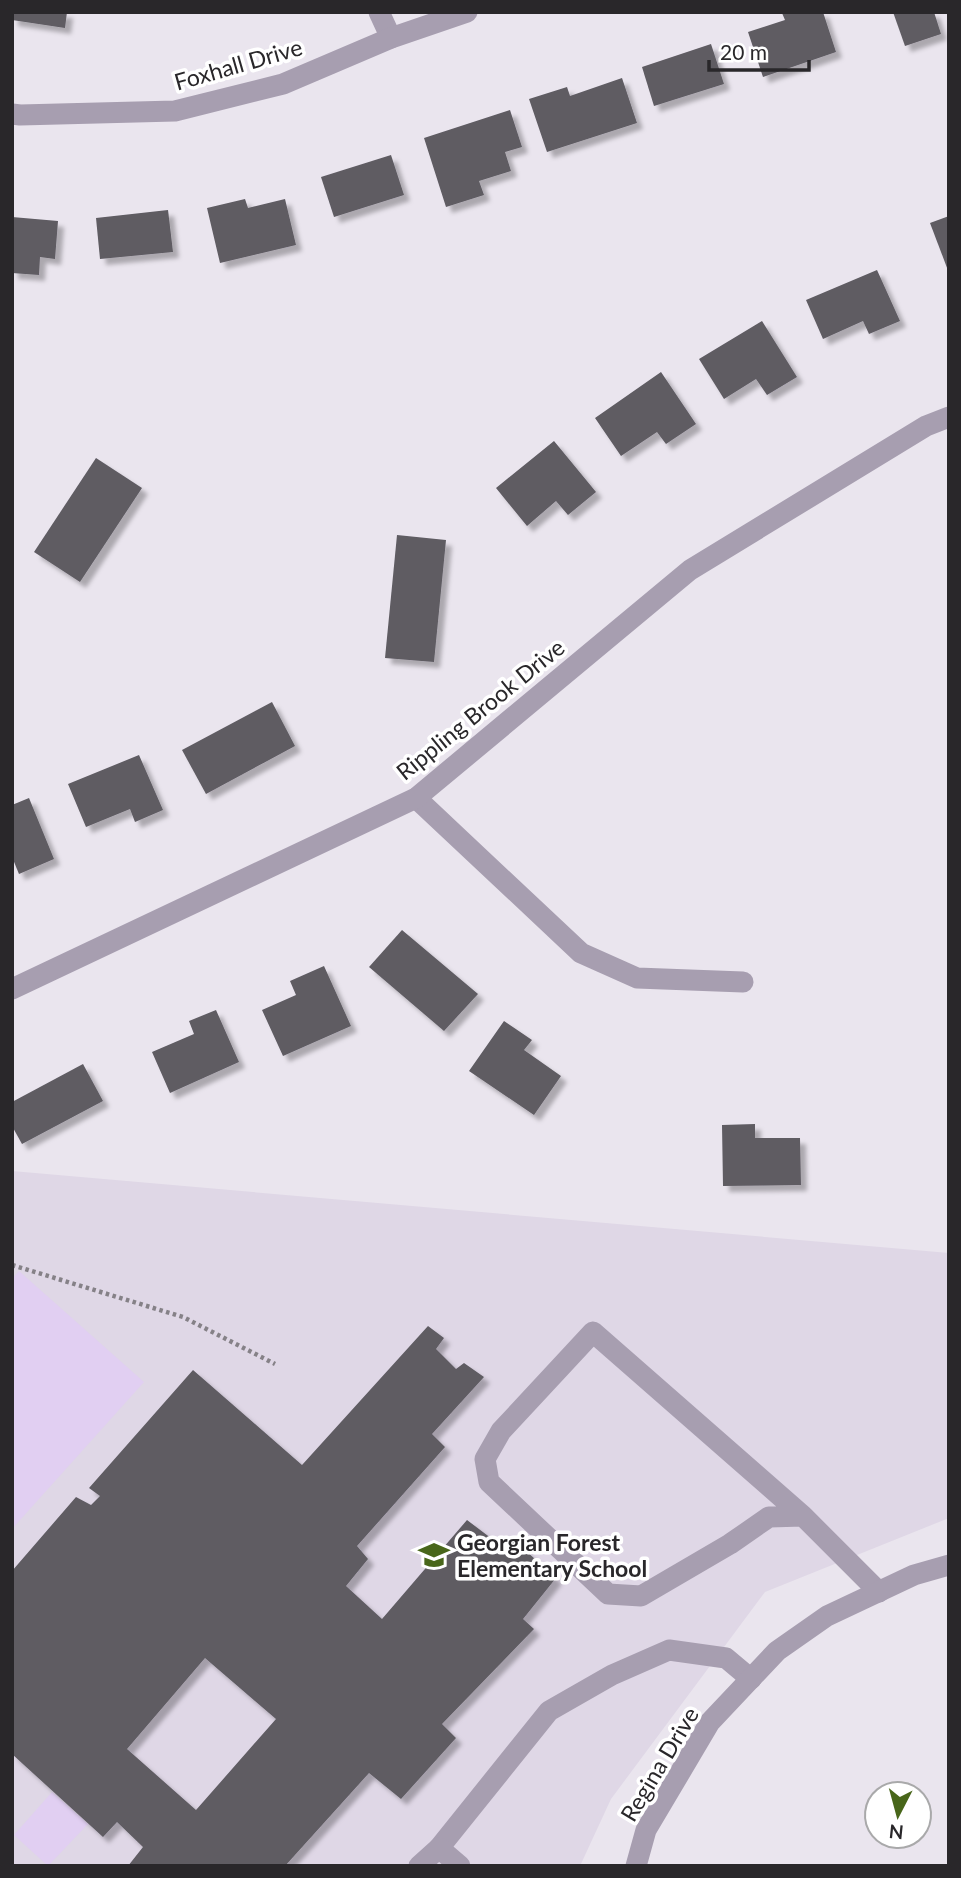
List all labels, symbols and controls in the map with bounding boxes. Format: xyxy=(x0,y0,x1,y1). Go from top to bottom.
scale bar xyxy=(709,28,809,72)
street label: Foxhall Drive xyxy=(171,32,305,96)
text: 20 m xyxy=(720,39,767,64)
street label: Rippling Brook Drive xyxy=(390,633,570,785)
place label: Georgian Forest Elementary School xyxy=(457,1528,647,1582)
school or university icon: Georgian Forest Elementary School xyxy=(417,1538,451,1572)
street label: Regina Drive xyxy=(614,1702,704,1826)
north arrow xyxy=(863,1780,933,1850)
text: N xyxy=(888,1820,905,1845)

